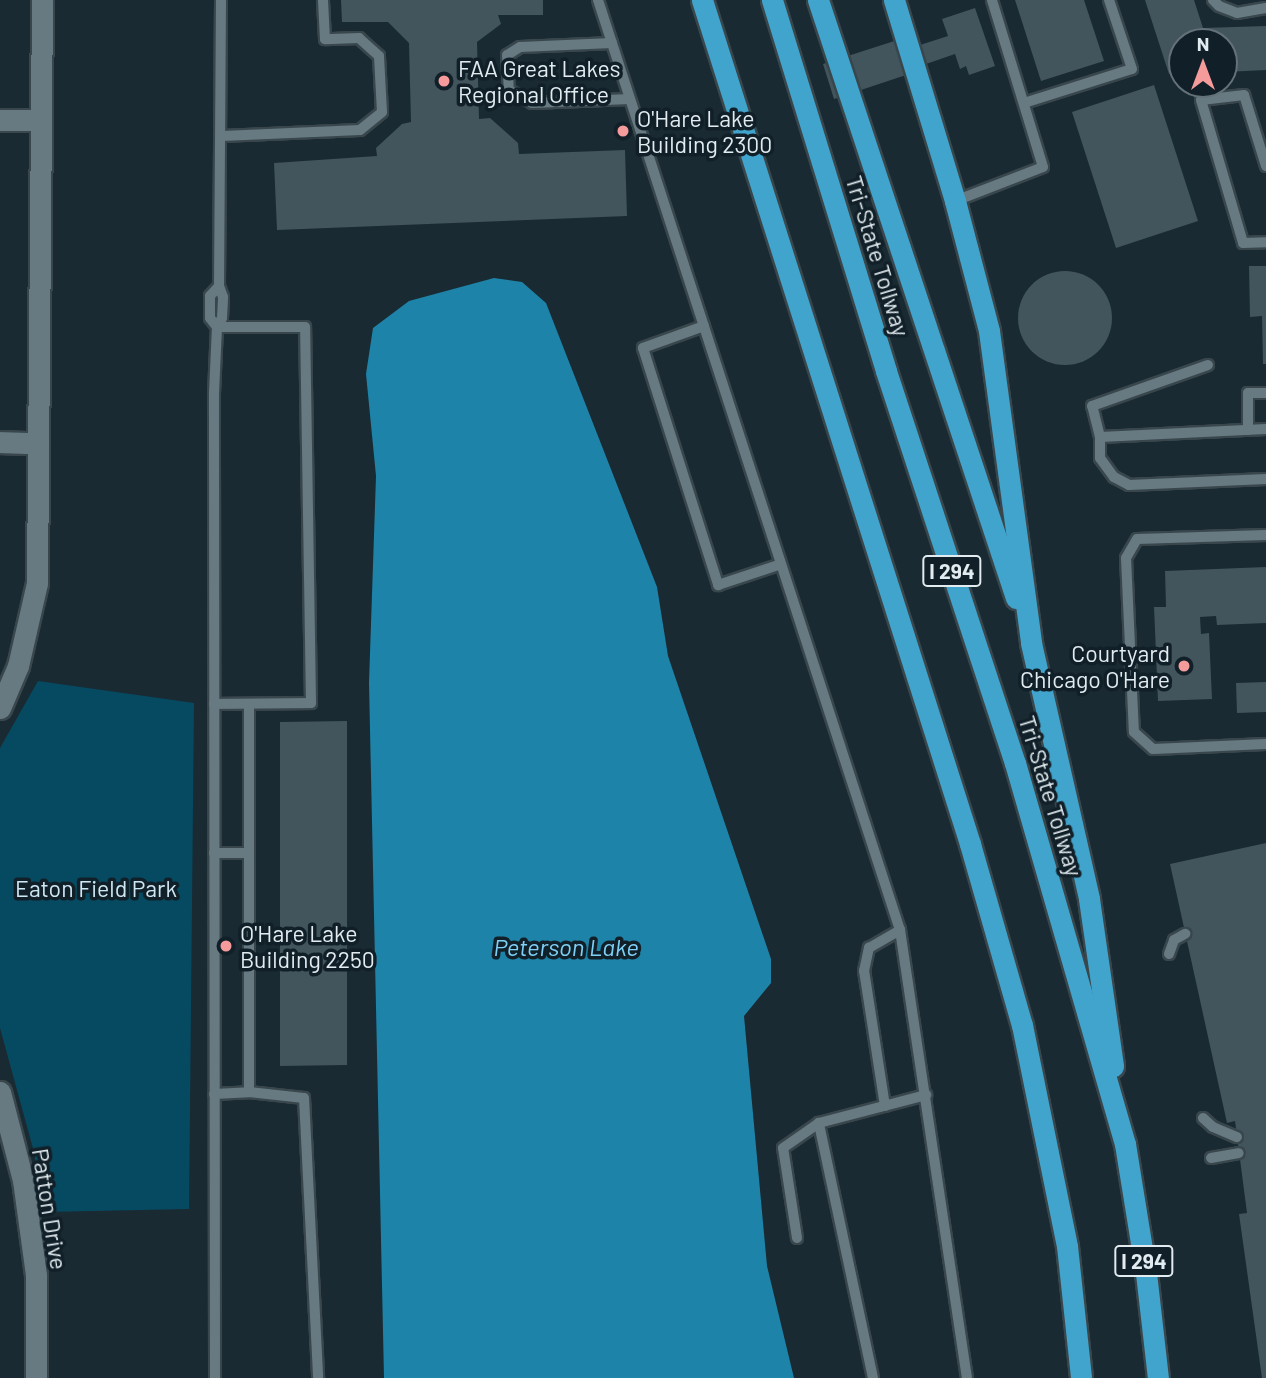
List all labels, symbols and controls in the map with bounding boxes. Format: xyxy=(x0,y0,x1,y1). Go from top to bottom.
north arrow xyxy=(1168,28,1238,98)
text: N xyxy=(1197,32,1209,55)
place label: FAA Great Lakes Regional Office xyxy=(458,54,621,108)
marker: FAA Great Lakes Regional Office xyxy=(436,73,452,89)
place label: O'Hare Lake Building 2300 xyxy=(637,104,772,158)
marker: O'Hare Lake Building 2300 xyxy=(615,123,631,139)
street label: Tri-State Tollway xyxy=(840,172,916,340)
road number: I 294 xyxy=(922,554,982,588)
place label: Courtyard Chicago O'Hare xyxy=(1020,639,1170,693)
marker: Courtyard Chicago O'Hare xyxy=(1176,658,1192,674)
street label: Tri-State Tollway xyxy=(1013,712,1089,880)
park label: Eaton Field Park xyxy=(15,874,177,902)
place label: O'Hare Lake Building 2250 xyxy=(240,919,375,973)
water label: Peterson Lake xyxy=(493,933,639,961)
marker: O'Hare Lake Building 2250 xyxy=(218,938,234,954)
street label: Patton Drive xyxy=(27,1146,73,1272)
road number: I 294 xyxy=(1114,1244,1174,1278)

